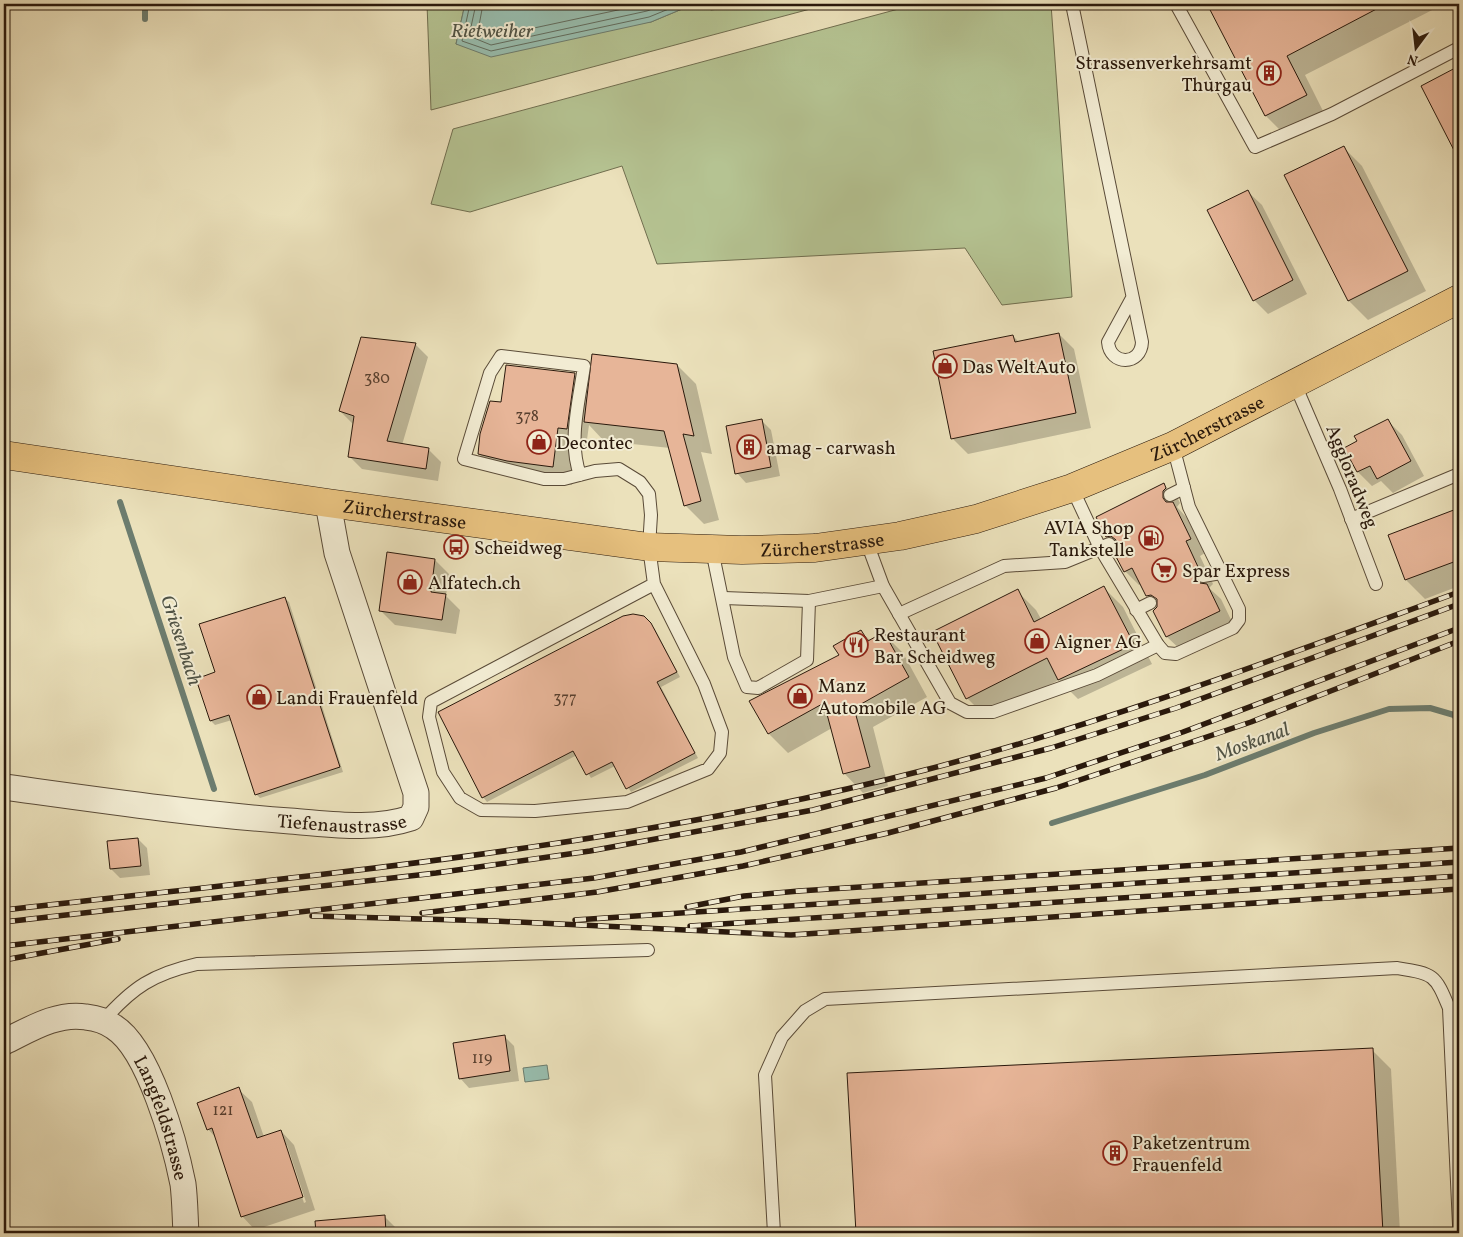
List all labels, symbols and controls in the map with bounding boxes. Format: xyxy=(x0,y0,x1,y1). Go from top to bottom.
water label: Rietweiher xyxy=(451,18,534,46)
north arrow xyxy=(1390,22,1440,72)
text: N xyxy=(1406,49,1420,70)
place label: Strassenverkehrsamt Thurgau xyxy=(1075,51,1252,99)
building icon: Strassenverkehrsamt Thurgau xyxy=(1256,60,1282,86)
shop icon: Das WeltAuto xyxy=(932,353,958,379)
place label: Das WeltAuto xyxy=(962,355,1076,381)
house number: 380 xyxy=(364,368,390,390)
street label: Zürcherstrasse xyxy=(1147,390,1269,469)
house number: 378 xyxy=(515,406,539,428)
street label: Aggloradweg xyxy=(1318,421,1384,533)
shop icon: Decontec xyxy=(526,429,552,455)
place label: Decontec xyxy=(556,431,633,457)
building icon: amag - carwash xyxy=(736,434,762,460)
place label: amag - carwash xyxy=(766,436,896,462)
street label: Zürcherstrasse xyxy=(341,494,468,537)
place label: AVIA Shop Tankstelle xyxy=(1044,516,1134,564)
fuel station icon: AVIA Shop Tankstelle xyxy=(1138,525,1164,551)
street label: Zürcherstrasse xyxy=(760,527,886,564)
bus stop icon: Scheidweg xyxy=(443,534,469,560)
place label: Scheidweg xyxy=(474,536,563,562)
supermarket icon: Spar Express xyxy=(1151,557,1177,583)
place label: Spar Express xyxy=(1182,559,1290,585)
shop icon: Alfatech.ch xyxy=(397,569,423,595)
place label: Alfatech.ch xyxy=(428,571,521,597)
water label: Griesenbach xyxy=(152,592,208,690)
place label: Restaurant Bar Scheidweg xyxy=(874,623,996,671)
shop icon: Aigner AG xyxy=(1024,628,1050,654)
place label: Aigner AG xyxy=(1054,630,1142,656)
restaurant icon: Restaurant Bar Scheidweg xyxy=(843,632,869,658)
place label: Manz Automobile AG xyxy=(818,674,947,722)
shop icon: Manz Automobile AG xyxy=(787,683,813,709)
shop icon: Landi Frauenfeld xyxy=(246,684,272,710)
place label: Landi Frauenfeld xyxy=(276,686,418,712)
house number: 377 xyxy=(553,688,577,710)
water label: Moskanal xyxy=(1211,717,1294,770)
street label: Tiefenaustrasse xyxy=(276,809,410,841)
house number: 119 xyxy=(472,1048,492,1070)
street label: Langfeldstrasse xyxy=(126,1051,193,1183)
house number: 121 xyxy=(212,1100,234,1122)
place label: Paketzentrum Frauenfeld xyxy=(1132,1131,1250,1179)
building icon: Paketzentrum Frauenfeld xyxy=(1102,1140,1128,1166)

